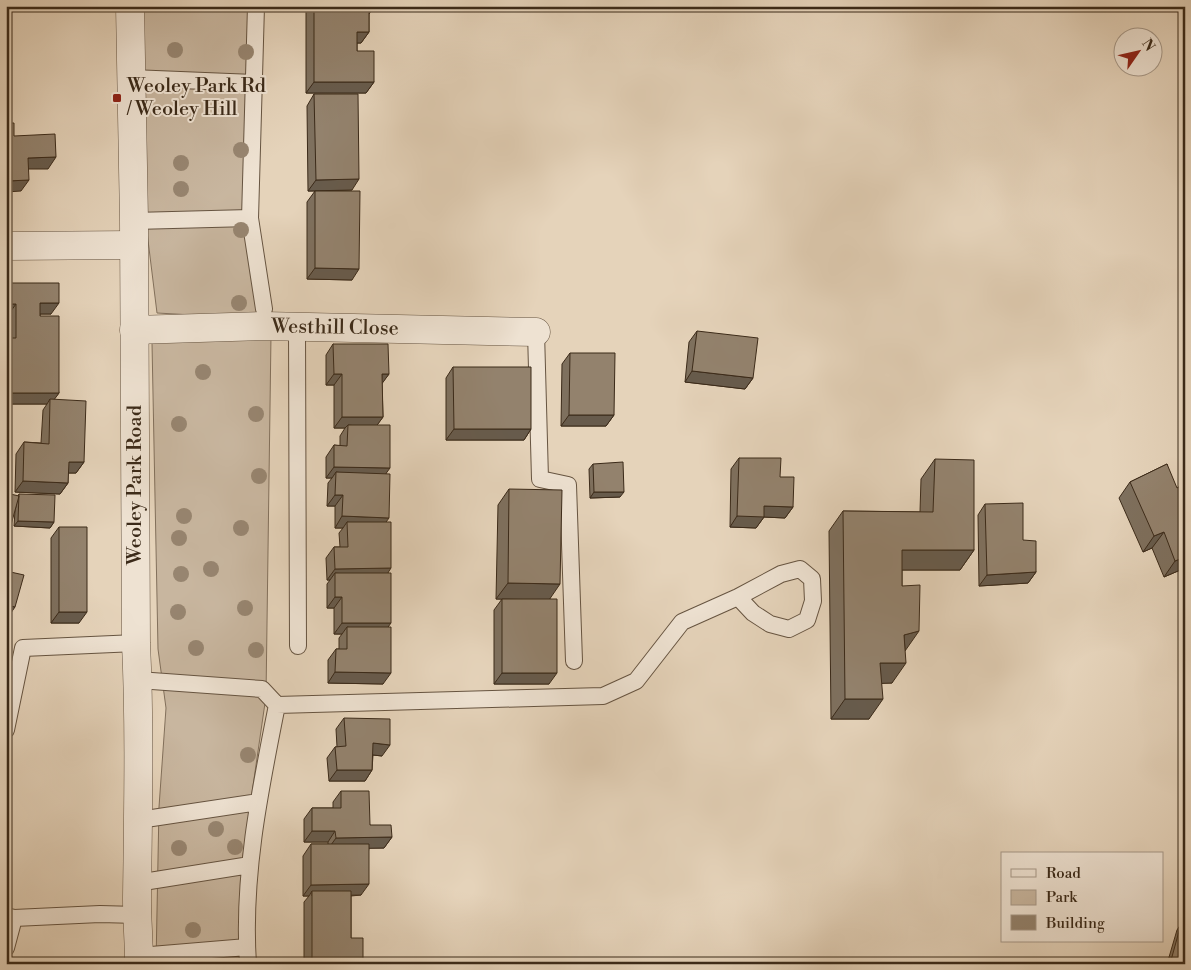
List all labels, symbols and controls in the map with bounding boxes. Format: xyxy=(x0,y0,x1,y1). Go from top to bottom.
north arrow xyxy=(1114,28,1164,78)
text: N xyxy=(1137,36,1159,55)
place label: Weoley Park Rd / Weoley Hill xyxy=(126,74,267,122)
marker: Weoley Park Rd / Weoley Hill xyxy=(111,92,123,104)
street label: Westhill Close xyxy=(270,314,399,342)
street label: Weoley Park Road xyxy=(123,404,148,566)
legend xyxy=(1001,852,1164,942)
text: Road xyxy=(1046,864,1081,883)
text: Park xyxy=(1046,888,1078,907)
text: Building xyxy=(1045,914,1105,933)

